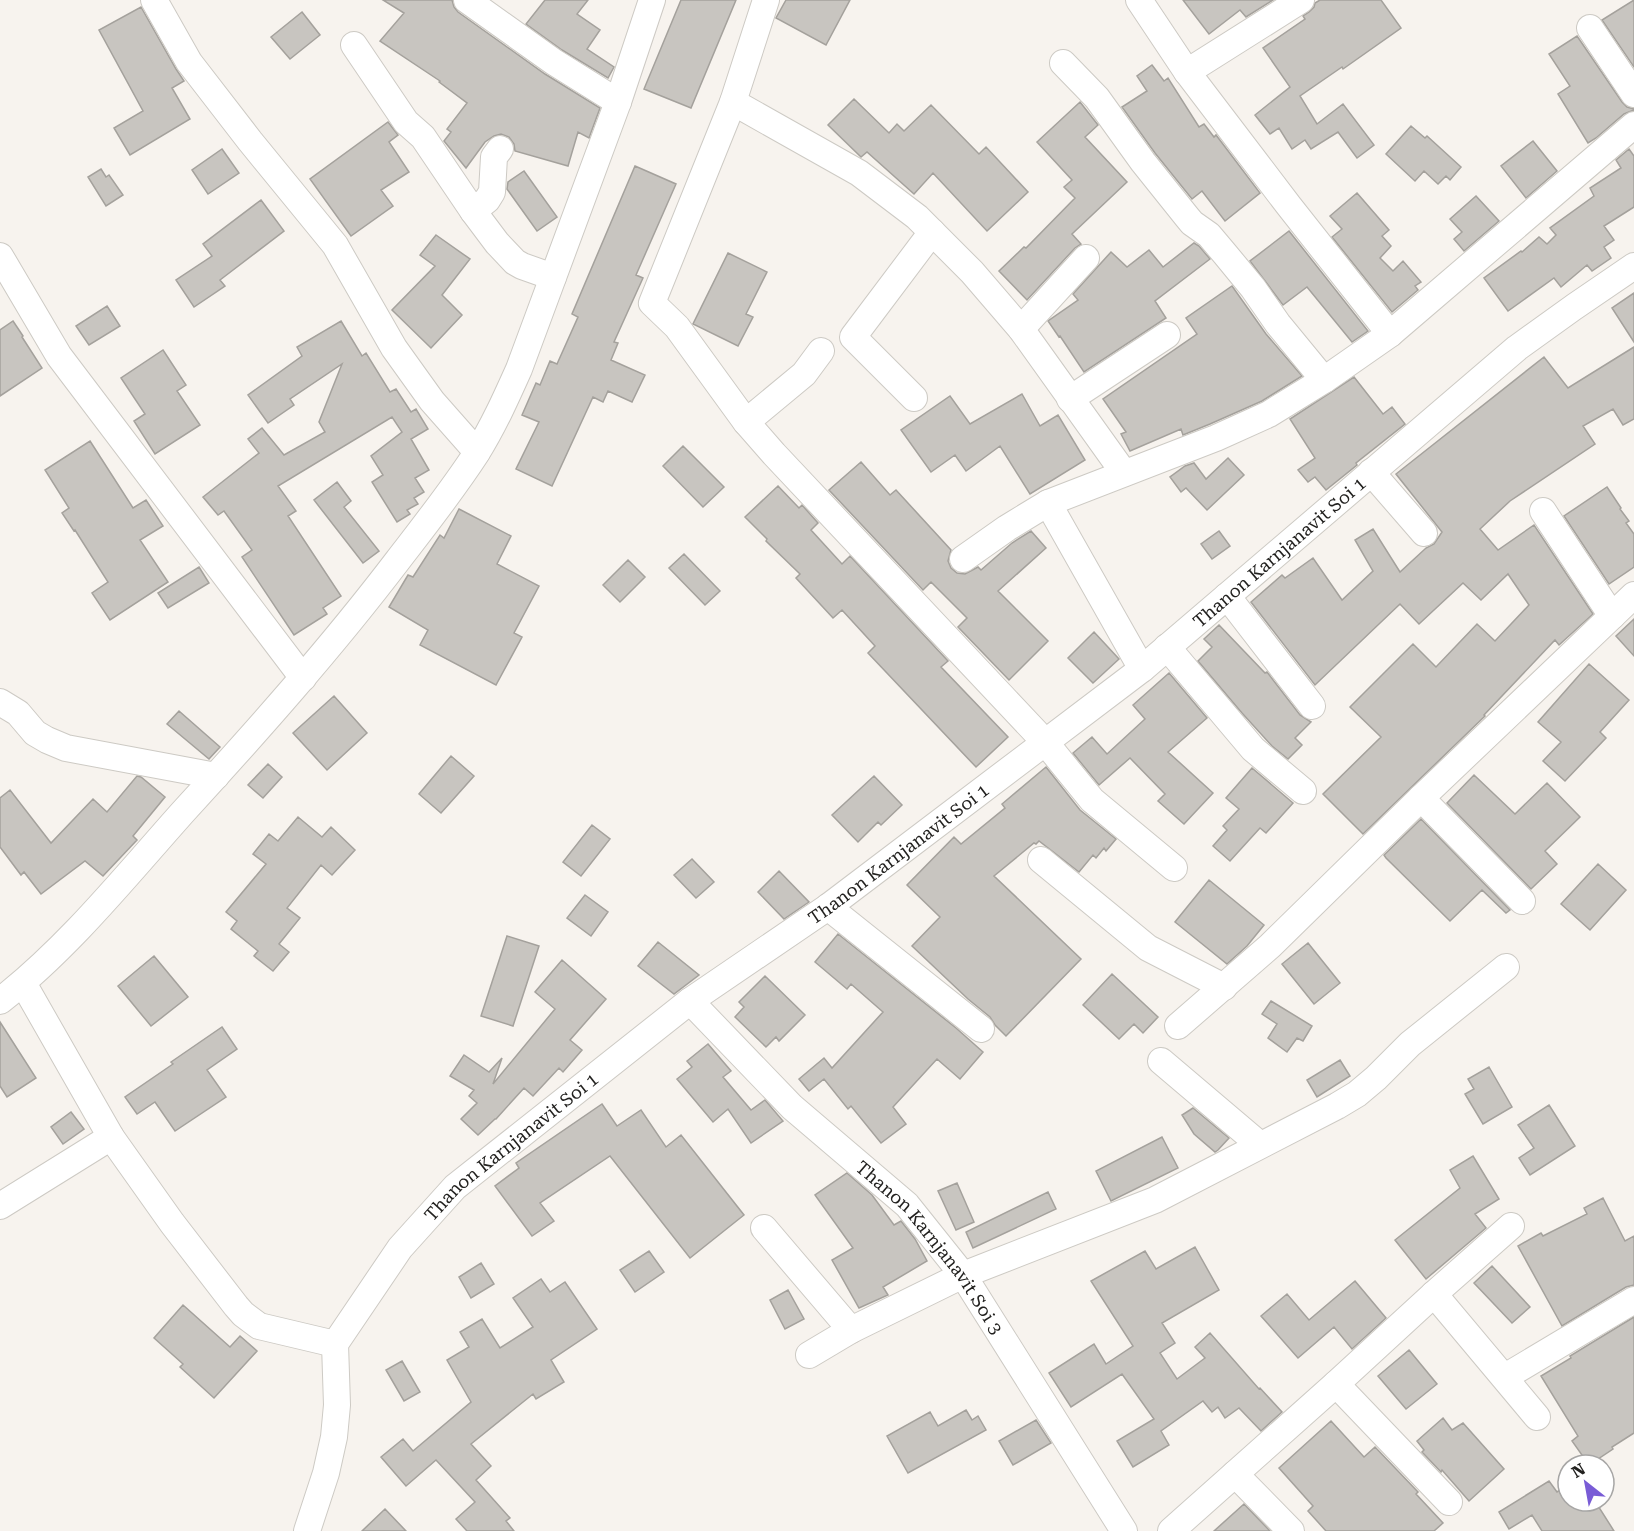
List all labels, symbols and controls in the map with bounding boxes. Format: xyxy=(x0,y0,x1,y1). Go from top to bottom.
street label: Thanon Karnjanavit Soi 1 xyxy=(1188,472,1369,631)
street label: Thanon Karnjanavit Soi 1 xyxy=(804,779,992,928)
street label: Thanon Karnjanavit Soi 1 xyxy=(420,1068,602,1225)
street label: Thanon Karnjanavit Soi 3 xyxy=(852,1156,1008,1338)
north arrow xyxy=(1556,1453,1616,1513)
text: N xyxy=(1568,1459,1589,1482)

